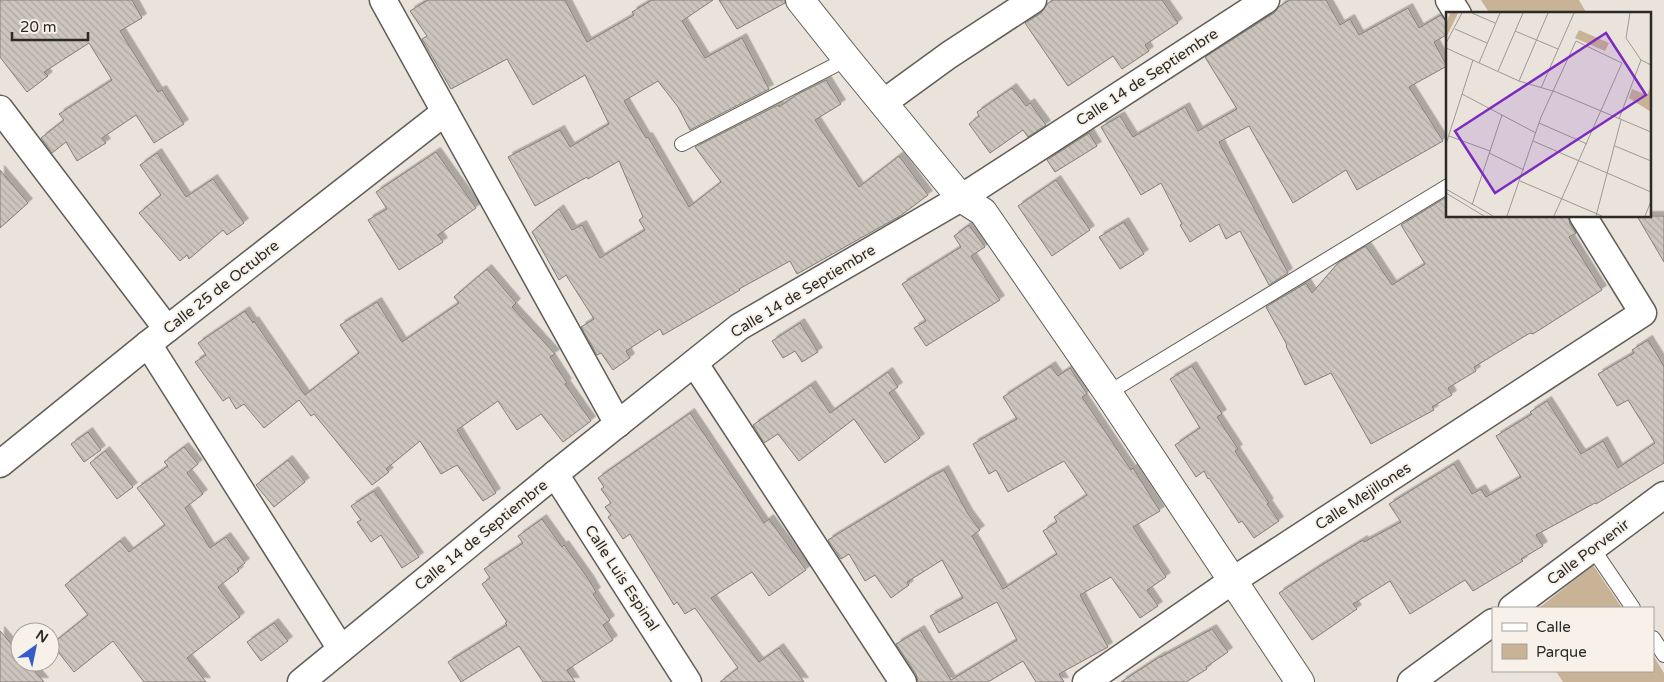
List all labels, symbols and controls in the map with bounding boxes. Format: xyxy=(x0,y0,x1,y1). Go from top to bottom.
scale bar xyxy=(12,10,89,42)
inset map xyxy=(1446,12,1652,218)
text: 20 m xyxy=(20,18,57,36)
street label: Calle 14 de Septiembre xyxy=(1073,24,1221,130)
street label: Calle 25 de Octubre xyxy=(160,236,282,338)
street label: Calle 14 de Septiembre xyxy=(727,241,879,341)
street label: Calle Mejillones xyxy=(1312,458,1414,534)
street label: Calle 14 de Septiembre xyxy=(411,476,551,594)
street label: Calle Porvenir xyxy=(1543,515,1633,589)
street label: Calle Luis Espinal xyxy=(581,522,663,634)
legend xyxy=(1492,607,1654,672)
text: Calle xyxy=(1536,618,1571,636)
north arrow xyxy=(10,622,60,672)
text: N xyxy=(32,626,51,647)
text: Parque xyxy=(1536,643,1587,661)

